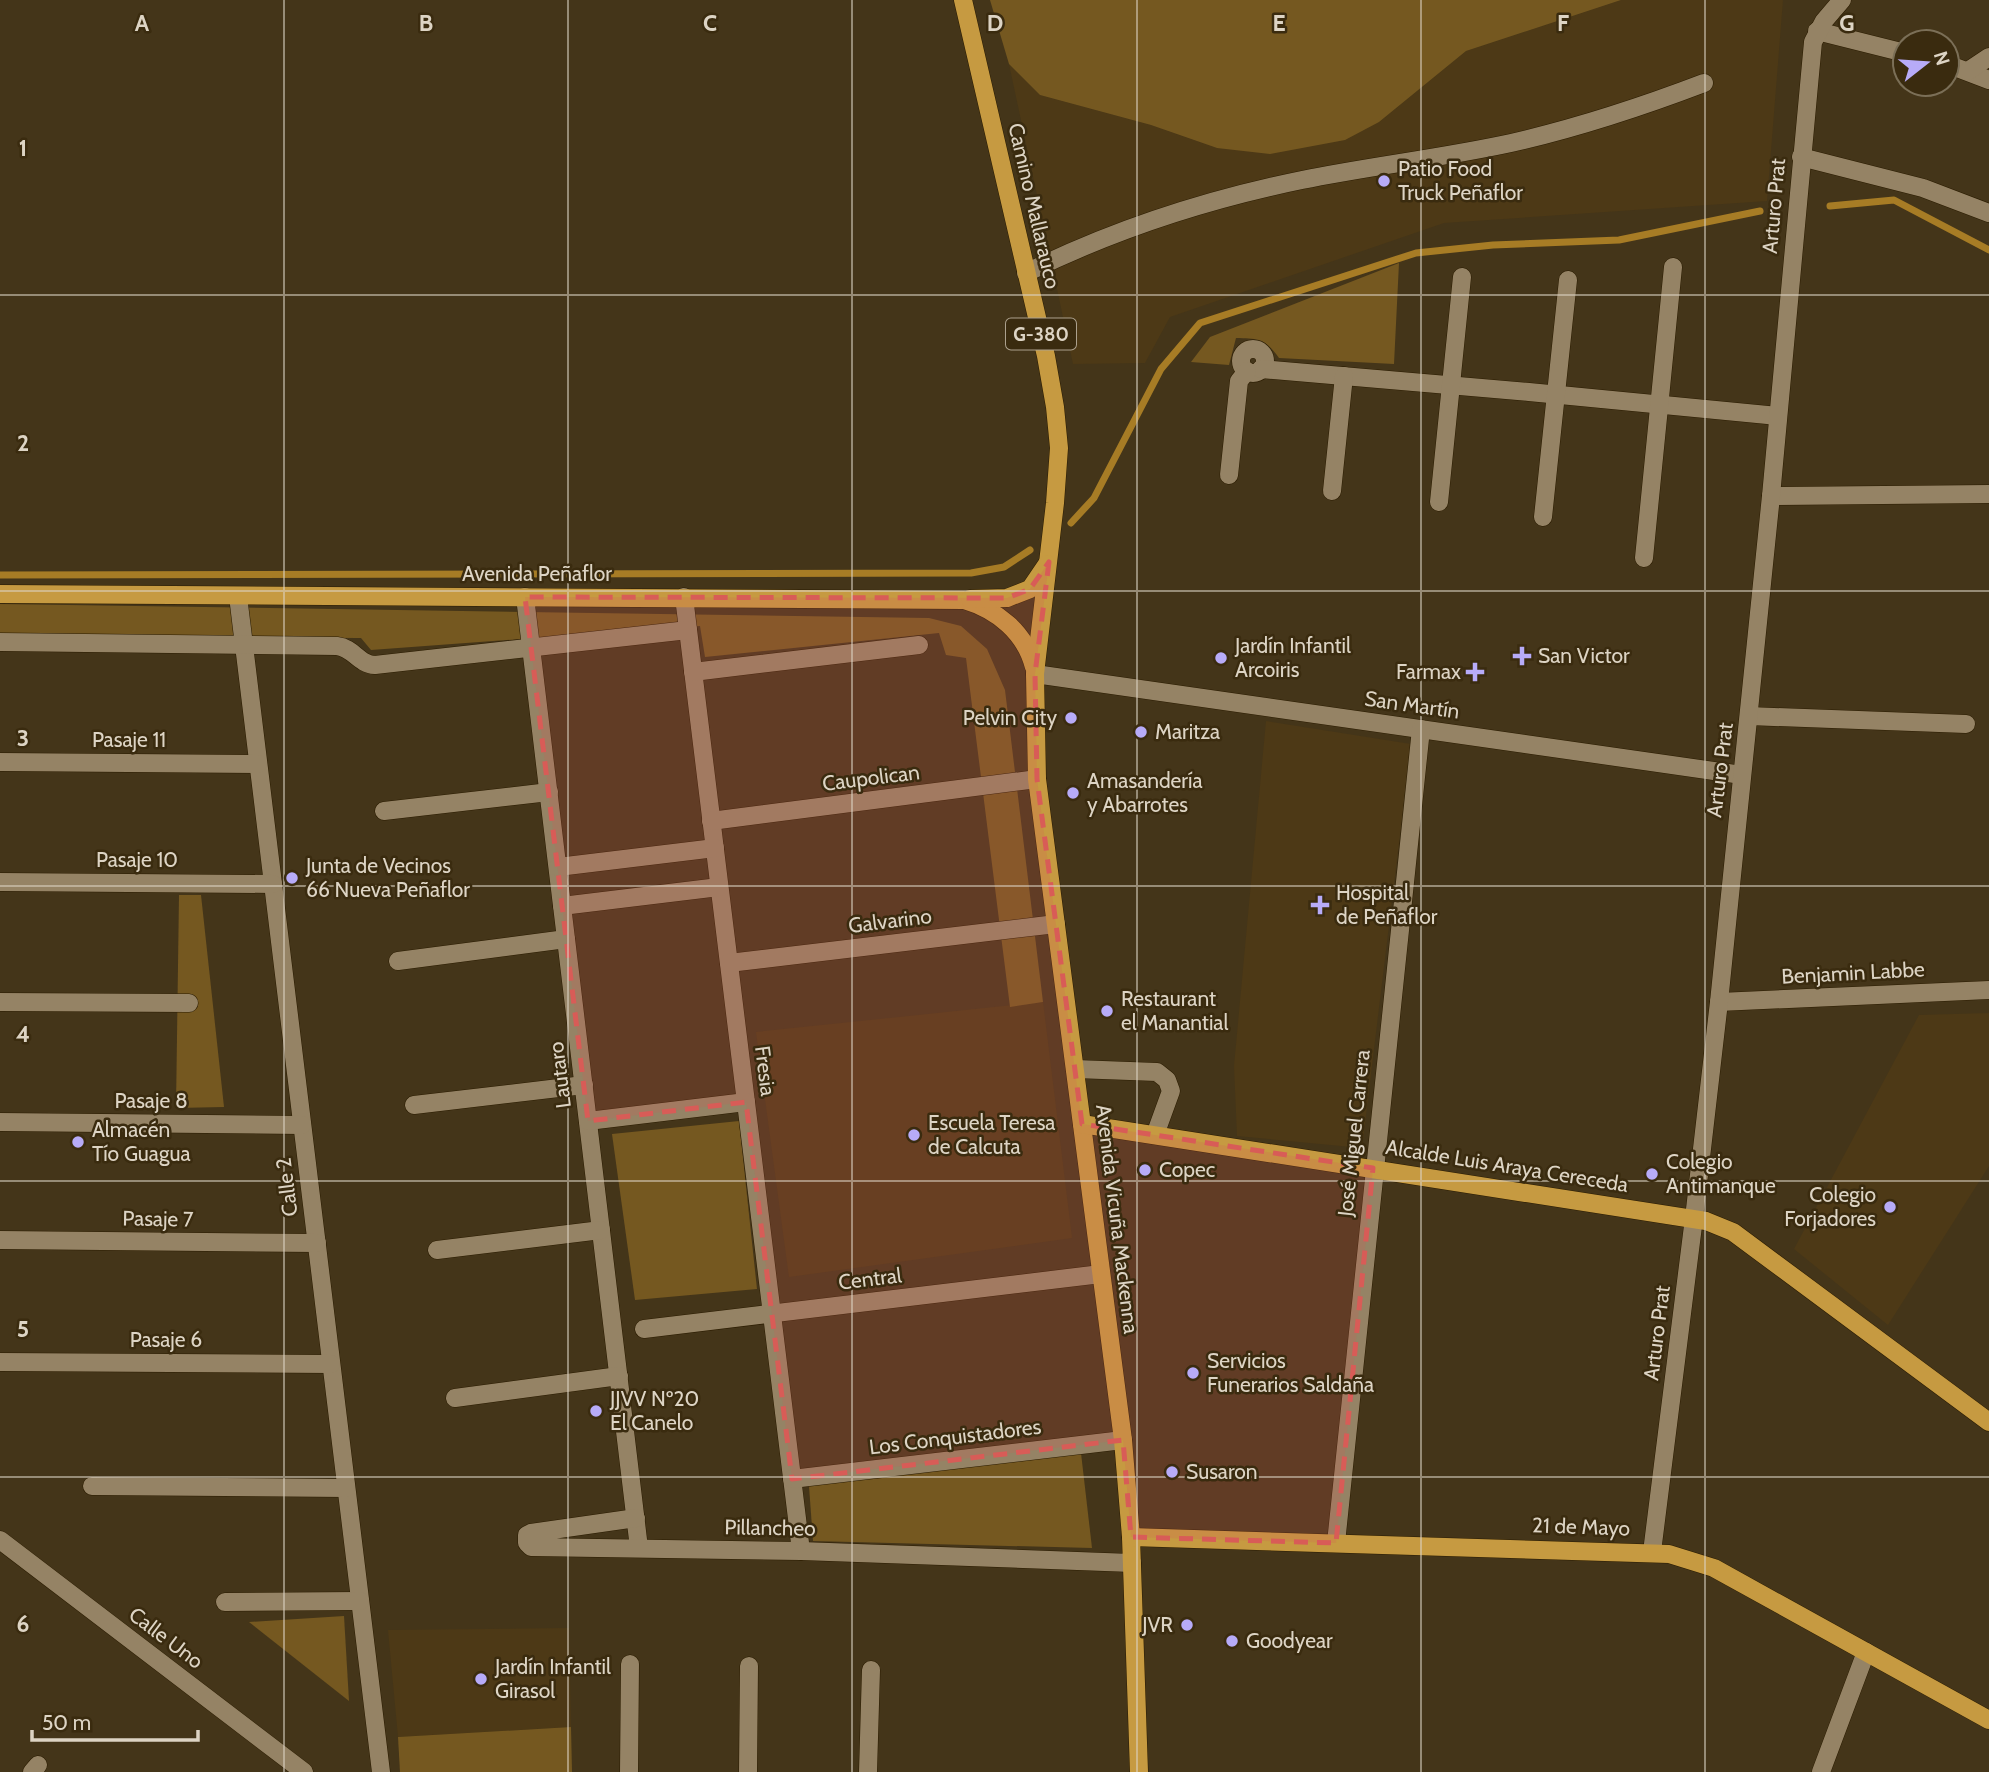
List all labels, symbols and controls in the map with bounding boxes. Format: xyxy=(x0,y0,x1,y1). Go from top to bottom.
text: A xyxy=(135,9,150,37)
text: B xyxy=(419,9,433,37)
text: C xyxy=(703,9,717,37)
text: D xyxy=(987,9,1003,37)
text: E xyxy=(1272,9,1286,37)
text: F xyxy=(1557,9,1569,37)
text: G xyxy=(1839,9,1855,37)
north arrow xyxy=(1891,28,1961,98)
text: N xyxy=(1929,48,1955,68)
street label: Camino Mallarauco xyxy=(1003,121,1066,291)
text: 1 xyxy=(19,134,27,162)
place label: Patio Food Truck Peñaflor xyxy=(1398,156,1523,205)
street label: Arturo Prat xyxy=(1757,157,1790,255)
marker: Patio Food Truck Peñaflor xyxy=(1376,173,1392,189)
road number: G-380 xyxy=(1006,318,1076,350)
text: 2 xyxy=(17,429,29,457)
street label: Avenida Peñaflor xyxy=(462,561,612,586)
place label: Jardín Infantil Arcoiris xyxy=(1234,633,1351,682)
place label: San Victor xyxy=(1538,643,1630,668)
marker: San Victor xyxy=(1512,646,1532,666)
marker: Jardín Infantil Arcoiris xyxy=(1213,650,1229,666)
place label: Farmax xyxy=(1396,659,1461,684)
marker: Farmax xyxy=(1467,664,1483,680)
street label: San Martín xyxy=(1363,685,1461,724)
place label: Pelvin City xyxy=(963,705,1057,730)
marker: Pelvin City xyxy=(1063,710,1079,726)
place label: Maritza xyxy=(1155,719,1220,744)
street label: Arturo Prat xyxy=(1701,721,1738,819)
text: 3 xyxy=(17,724,29,752)
marker: Maritza xyxy=(1133,724,1149,740)
street label: Pasaje 11 xyxy=(92,727,166,753)
street label: Caupolican xyxy=(821,759,921,796)
place label: Amasandería y Abarrotes xyxy=(1087,768,1203,817)
marker: Amasandería y Abarrotes xyxy=(1065,785,1081,801)
street label: Pasaje 10 xyxy=(96,847,178,873)
place label: Junta de Vecinos 66 Nueva Peñaflor xyxy=(305,853,470,902)
marker: Junta de Vecinos 66 Nueva Peñaflor xyxy=(284,870,300,886)
place label: Hospital de Peñaflor xyxy=(1336,880,1438,929)
marker: Hospital de Peñaflor xyxy=(1310,895,1330,915)
street label: Galvarino xyxy=(847,903,933,938)
street label: Benjamin Labbe xyxy=(1781,956,1926,990)
place label: Restaurant el Manantial xyxy=(1121,986,1228,1035)
marker: Restaurant el Manantial xyxy=(1099,1003,1115,1019)
text: 4 xyxy=(16,1020,30,1048)
street label: Lautaro xyxy=(543,1040,576,1110)
street label: Fresia xyxy=(750,1044,781,1097)
street label: José Miguel Carrera xyxy=(1332,1048,1375,1218)
street label: Pasaje 8 xyxy=(114,1088,188,1114)
street label: Avenida Vicuña Mackenna xyxy=(1091,1103,1144,1335)
place label: Escuela Teresa de Calcuta xyxy=(928,1110,1055,1159)
place label: Almacén Tío Guagua xyxy=(92,1117,190,1166)
marker: Escuela Teresa de Calcuta xyxy=(906,1127,922,1143)
marker: Almacén Tío Guagua xyxy=(70,1134,86,1150)
street label: Alcalde Luis Araya Cereceda xyxy=(1384,1134,1630,1197)
place label: Colegio Antimanque xyxy=(1666,1149,1776,1198)
street label: Calle 2 xyxy=(270,1156,303,1218)
place label: Copec xyxy=(1159,1157,1215,1182)
marker: Copec xyxy=(1137,1162,1153,1178)
marker: Colegio Antimanque xyxy=(1644,1166,1660,1182)
place label: Colegio Forjadores xyxy=(1784,1182,1876,1232)
marker: Colegio Forjadores xyxy=(1882,1199,1898,1215)
street label: Pasaje 7 xyxy=(122,1205,194,1233)
street label: Central xyxy=(837,1262,903,1295)
street label: Arturo Prat xyxy=(1638,1284,1675,1382)
text: 5 xyxy=(17,1315,29,1343)
street label: Pasaje 6 xyxy=(130,1327,202,1353)
place label: Servicios Funerarios Saldaña xyxy=(1207,1348,1374,1397)
marker: Servicios Funerarios Saldaña xyxy=(1185,1365,1201,1381)
place label: JJVV Nº20 El Canelo xyxy=(609,1386,699,1435)
marker: JJVV Nº20 El Canelo xyxy=(588,1403,604,1419)
street label: Los Conquistadores xyxy=(867,1414,1043,1459)
place label: Susaron xyxy=(1186,1459,1258,1484)
marker: Susaron xyxy=(1164,1464,1180,1480)
street label: 21 de Mayo xyxy=(1531,1512,1631,1541)
street label: Pillancheo xyxy=(724,1514,816,1541)
street label: Calle Uno xyxy=(124,1602,208,1674)
text: 6 xyxy=(17,1610,29,1638)
place label: JVR xyxy=(1141,1612,1173,1637)
marker: JVR xyxy=(1179,1617,1195,1633)
place label: Goodyear xyxy=(1246,1628,1333,1653)
marker: Goodyear xyxy=(1224,1633,1240,1649)
place label: Jardín Infantil Girasol xyxy=(494,1654,611,1703)
marker: Jardín Infantil Girasol xyxy=(473,1671,489,1687)
scale bar xyxy=(32,1698,198,1742)
text: 50 m xyxy=(42,1710,91,1735)

